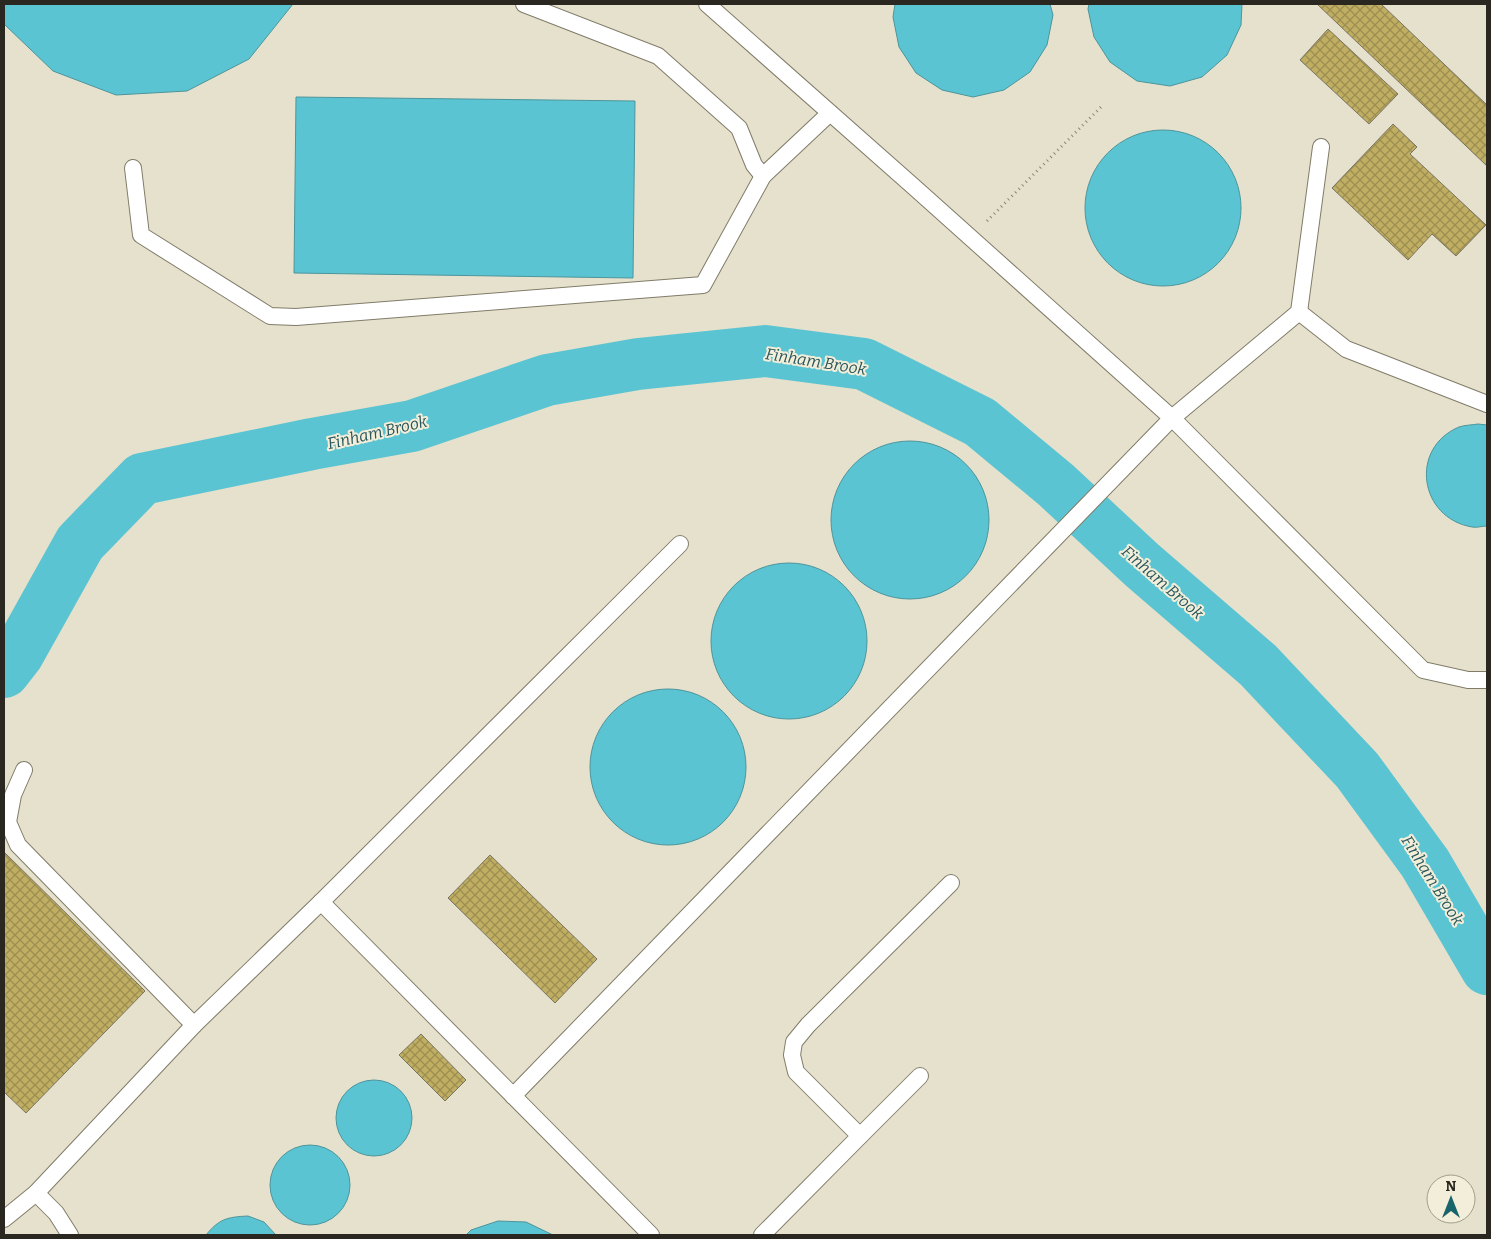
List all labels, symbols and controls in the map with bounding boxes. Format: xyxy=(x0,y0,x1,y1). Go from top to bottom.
water label: Finham Brook xyxy=(764,344,868,379)
water label: Finham Brook xyxy=(325,412,429,453)
water label: Finham Brook xyxy=(1118,542,1208,623)
water label: Finham Brook xyxy=(1398,832,1468,929)
north arrow xyxy=(1426,1174,1476,1224)
text: N xyxy=(1446,1178,1457,1195)

